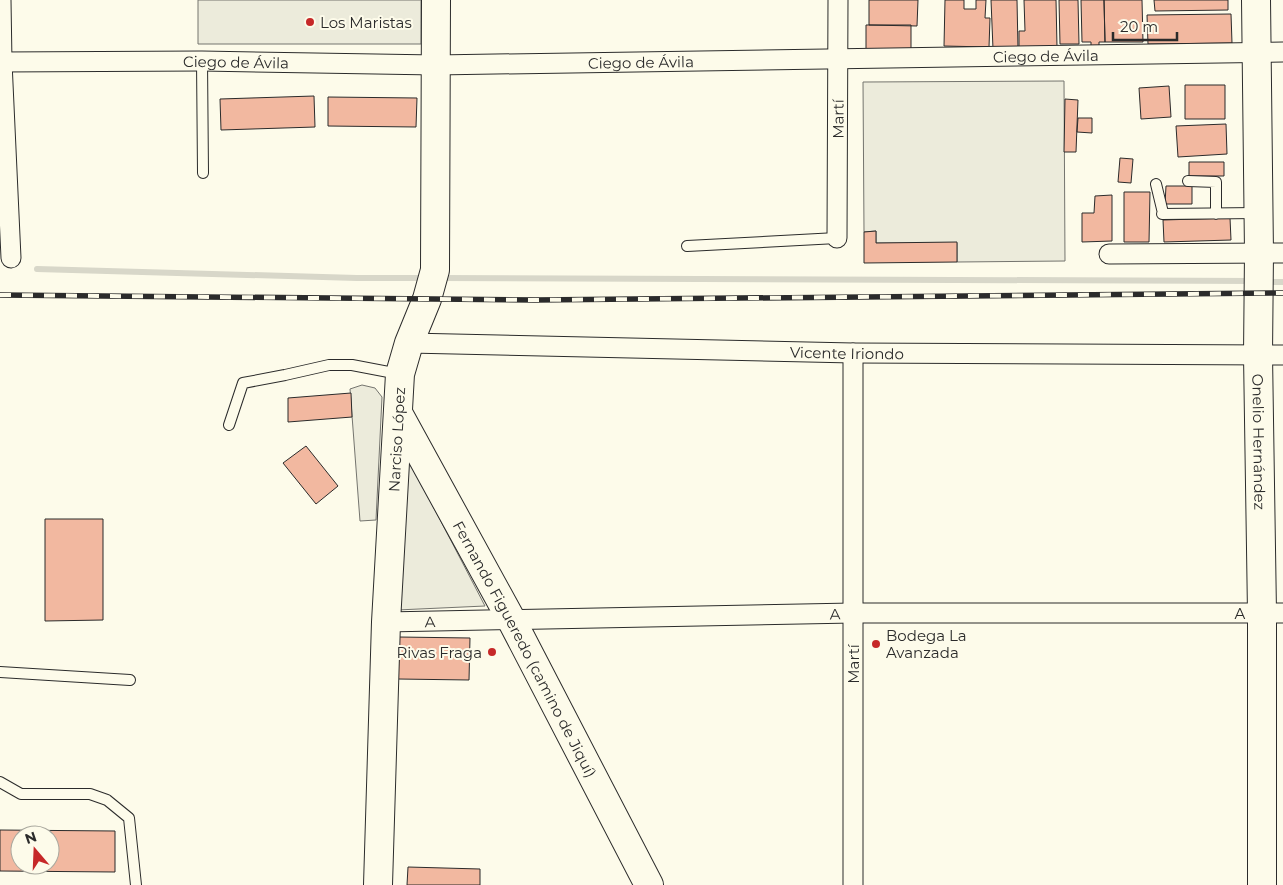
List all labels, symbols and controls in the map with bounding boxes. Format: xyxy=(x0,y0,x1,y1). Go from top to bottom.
scale bar xyxy=(1113,10,1177,42)
place label: Los Maristas xyxy=(320,13,412,32)
marker: Los Maristas xyxy=(304,16,316,28)
text: 20 m xyxy=(1120,17,1158,36)
street label: Ciego de Ávila xyxy=(993,45,1099,66)
street label: Ciego de Ávila xyxy=(183,51,289,72)
street label: Ciego de Ávila xyxy=(588,52,694,72)
street label: Martí xyxy=(828,98,847,139)
street label: Vicente Iriondo xyxy=(790,342,904,363)
street label: Onelio Hernández xyxy=(1249,374,1270,511)
street label: Narciso López xyxy=(384,386,409,492)
street label: Fernando Figueredo (camino de Jiquí) xyxy=(449,517,601,781)
street label: A xyxy=(829,604,841,623)
street label: A xyxy=(1235,604,1246,623)
street label: A xyxy=(424,612,436,631)
place label: Bodega La Avanzada xyxy=(886,626,967,662)
marker: Bodega La Avanzada xyxy=(870,638,882,650)
place label: Rivas Fraga xyxy=(396,643,482,662)
street label: Martí xyxy=(844,643,863,684)
marker: Rivas Fraga xyxy=(486,646,498,658)
north arrow xyxy=(10,825,60,875)
text: N xyxy=(22,827,39,848)

